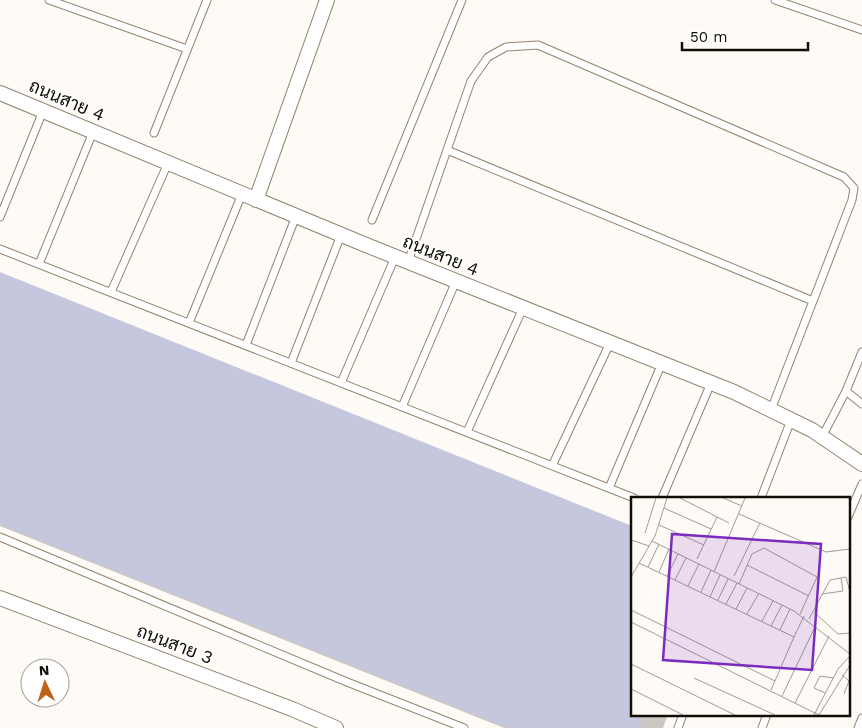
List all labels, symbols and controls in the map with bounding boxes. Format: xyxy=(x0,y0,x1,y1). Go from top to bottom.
scale bar xyxy=(682,20,808,52)
text: 50 m xyxy=(690,28,727,46)
street label: ถนนสาย 4 xyxy=(26,75,108,125)
street label: ถนนสาย 4 xyxy=(400,230,482,280)
inset map xyxy=(631,497,850,716)
street label: ถนนสาย 3 xyxy=(134,620,216,668)
north arrow xyxy=(20,658,70,708)
text: N xyxy=(38,662,50,678)

